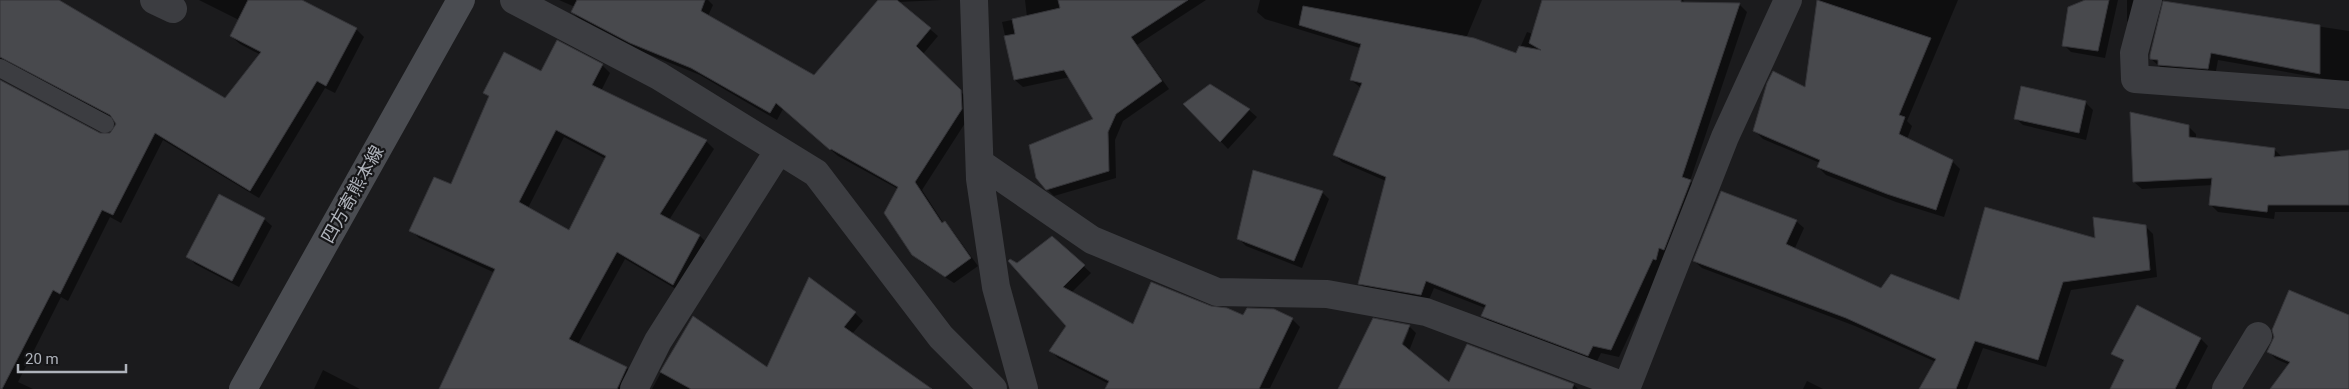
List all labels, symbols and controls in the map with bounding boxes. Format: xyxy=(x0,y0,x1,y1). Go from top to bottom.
street label: 四方寄熊本線 xyxy=(317,142,387,246)
scale bar xyxy=(18,342,125,374)
text: 20 m xyxy=(25,350,59,368)

